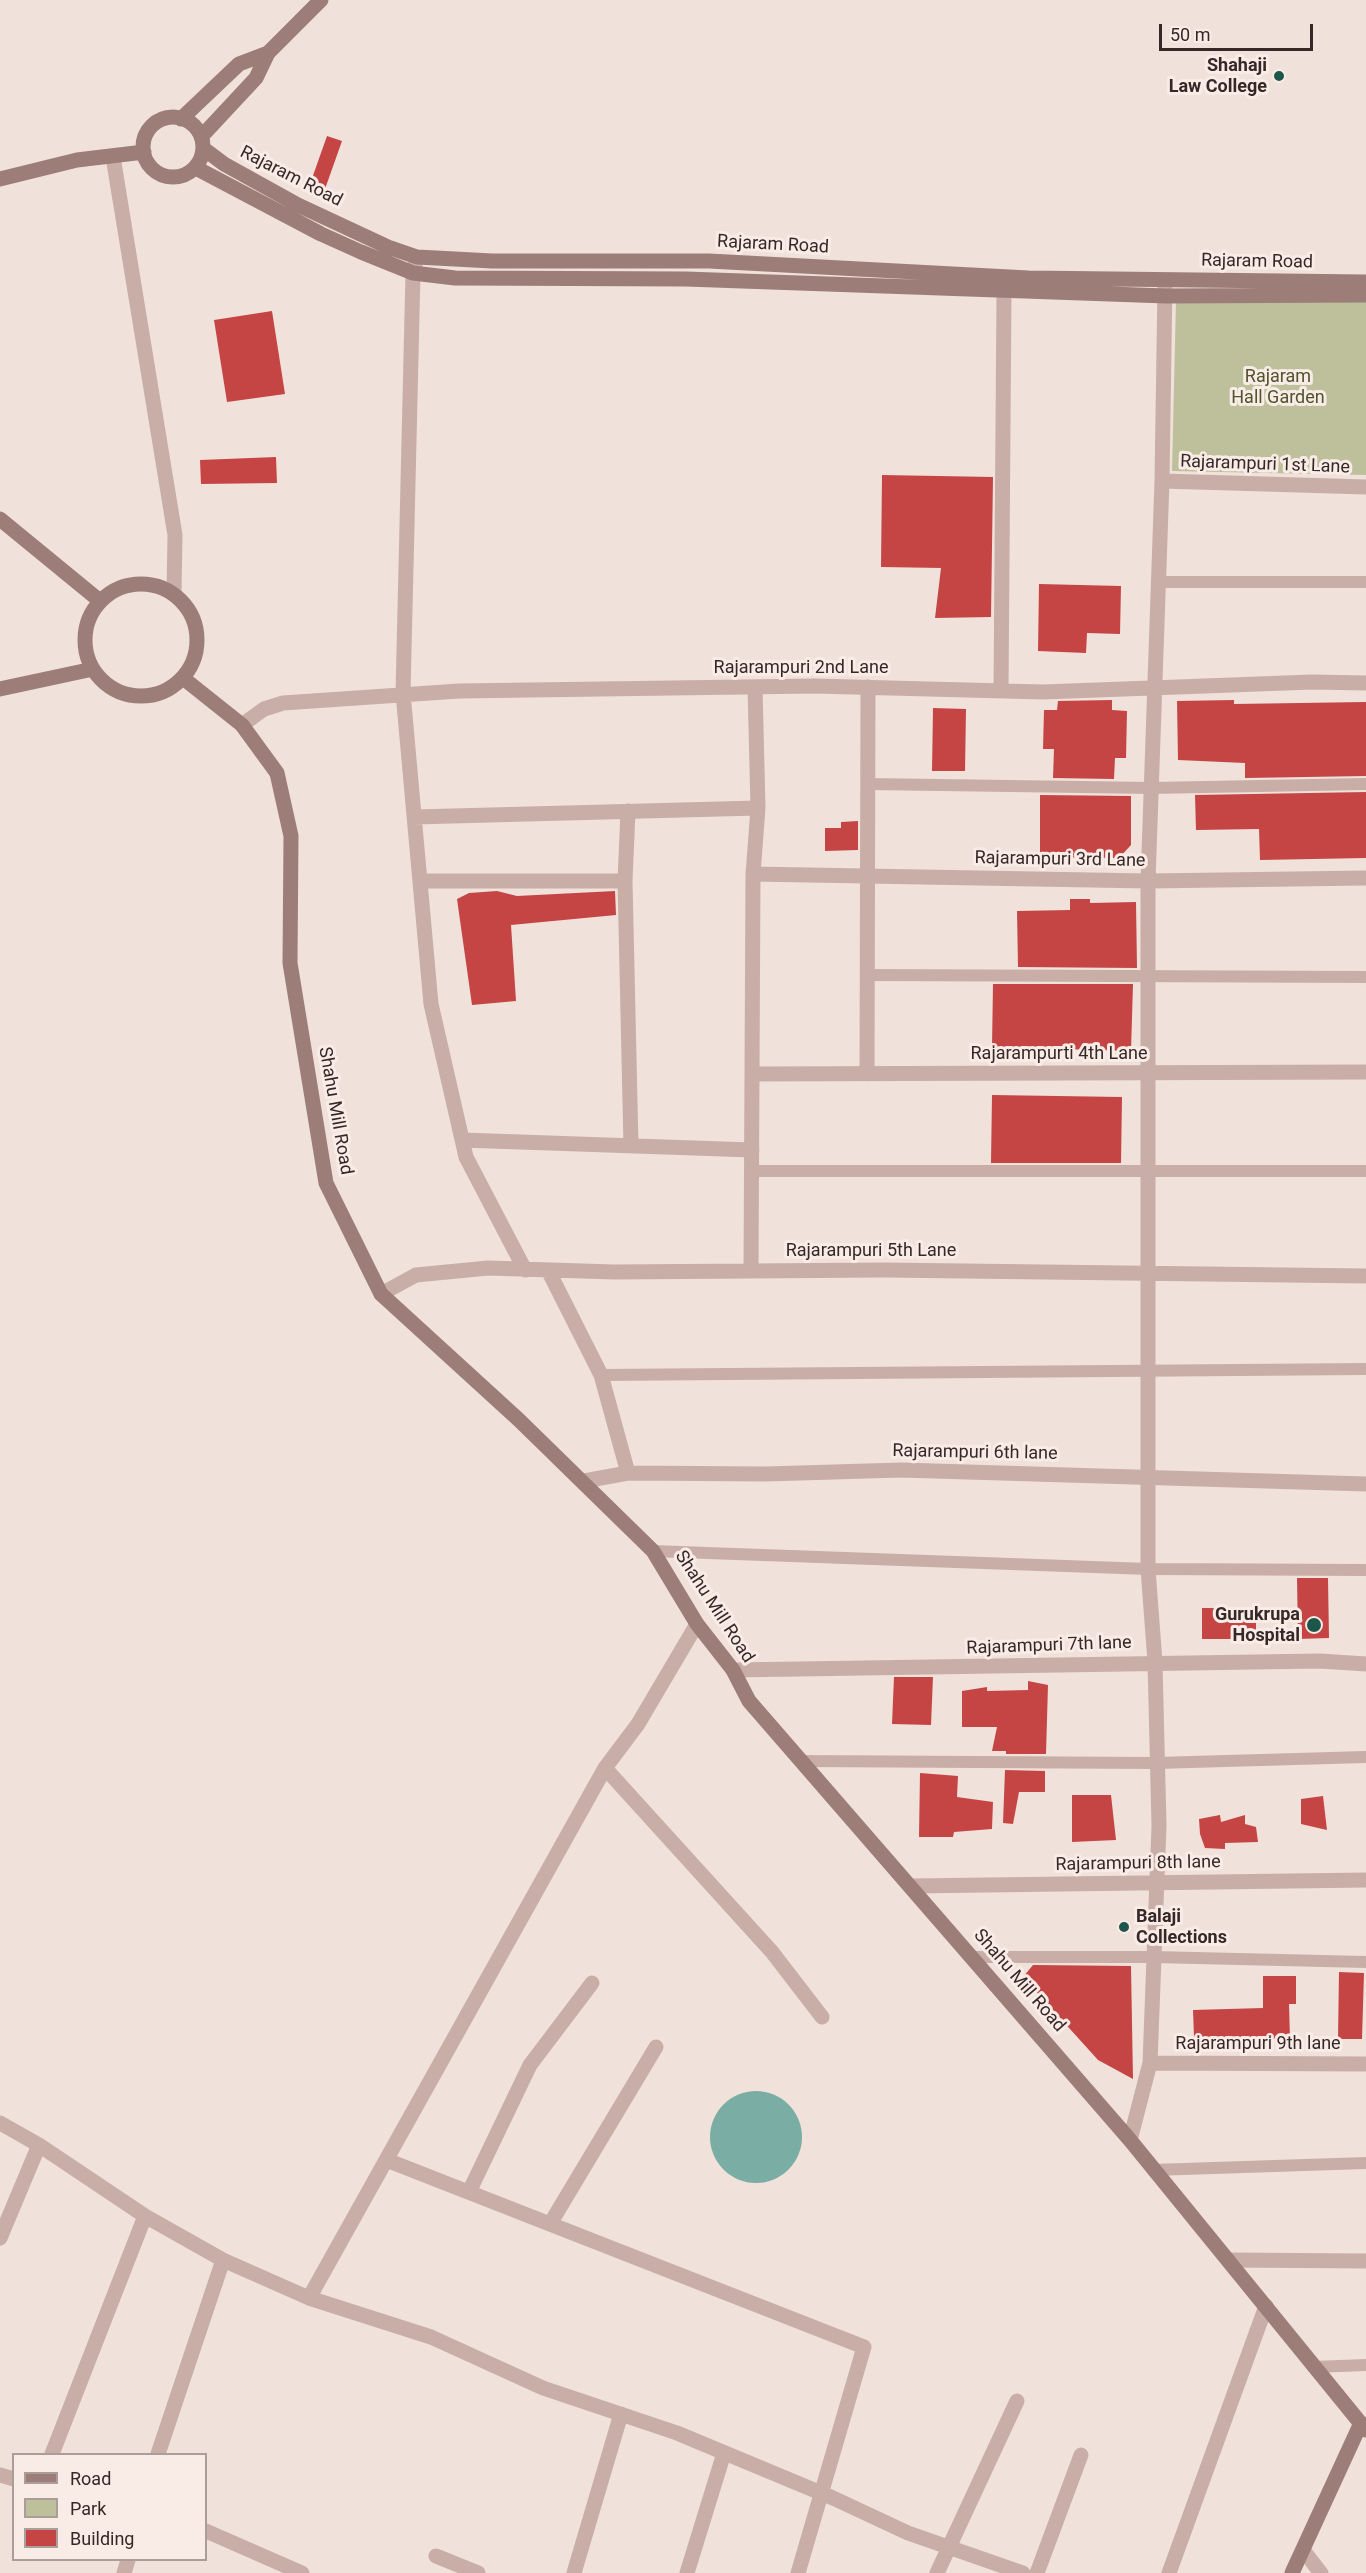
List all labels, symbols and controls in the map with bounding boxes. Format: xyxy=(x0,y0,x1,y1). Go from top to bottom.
scale bar xyxy=(1162,12,1316,50)
text: 50 m xyxy=(1170,24,1210,45)
place label: Shahaji Law College xyxy=(1169,55,1267,98)
marker: Shahaji Law College xyxy=(1272,69,1286,83)
street label: Rajaram Road xyxy=(236,142,346,212)
street label: Rajaram Road xyxy=(716,231,830,259)
street label: Rajaram Road xyxy=(1201,250,1313,274)
park label: Rajaram Hall Garden xyxy=(1231,366,1325,409)
street label: Rajarampuri 1st Lane xyxy=(1180,451,1350,479)
street label: Rajarampuri 2nd Lane xyxy=(714,657,888,679)
street label: Rajarampuri 3rd Lane xyxy=(974,848,1146,872)
street label: Rajarampurti 4th Lane xyxy=(971,1043,1147,1065)
street label: Shahu Mill Road xyxy=(313,1045,357,1177)
street label: Rajarampuri 5th Lane xyxy=(786,1240,956,1262)
street label: Rajarampuri 6th lane xyxy=(892,1441,1058,1465)
street label: Shahu Mill Road xyxy=(670,1547,758,1667)
place label: Gurukrupa Hospital xyxy=(1215,1604,1300,1646)
marker: Gurukrupa Hospital xyxy=(1305,1616,1323,1634)
street label: Rajarampuri 7th lane xyxy=(966,1632,1132,1660)
street label: Rajarampuri 8th lane xyxy=(1055,1852,1221,1876)
place label: Balaji Collections xyxy=(1136,1906,1227,1948)
marker: Balaji Collections xyxy=(1117,1920,1131,1934)
street label: Shahu Mill Road xyxy=(968,1925,1070,2037)
street label: Rajarampuri 9th lane xyxy=(1175,2033,1341,2055)
legend xyxy=(12,2453,207,2561)
text: Road xyxy=(70,2468,111,2489)
text: Park xyxy=(70,2498,106,2519)
text: Building xyxy=(70,2528,134,2549)

